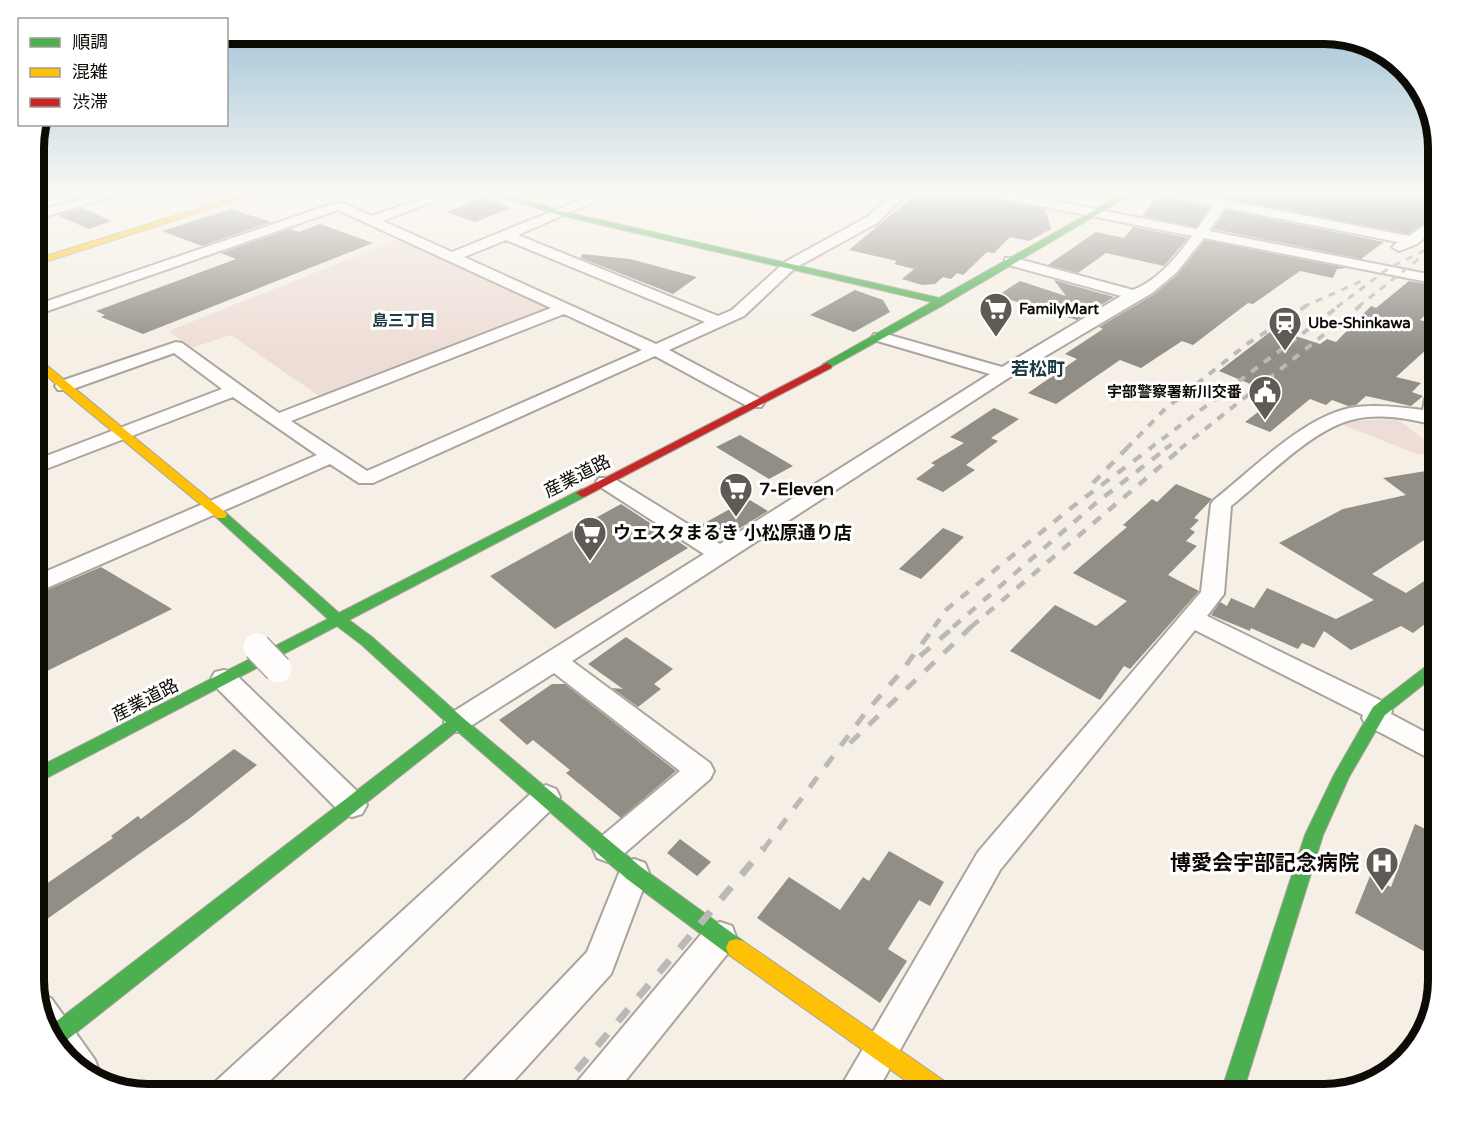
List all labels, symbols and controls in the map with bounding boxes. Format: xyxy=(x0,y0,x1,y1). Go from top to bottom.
legend xyxy=(18,18,228,126)
text: 順調 xyxy=(72,31,108,53)
text: 混雑 xyxy=(72,61,108,83)
text: 渋滞 xyxy=(72,91,108,113)
supermarket icon: FamilyMart xyxy=(978,291,1014,338)
place label: FamilyMart xyxy=(1019,300,1099,319)
station icon: Ube-Shinkawa xyxy=(1267,305,1303,352)
district label: 島三丁目 xyxy=(372,311,436,331)
place label: Ube-Shinkawa xyxy=(1308,314,1411,332)
district label: 若松町 xyxy=(1011,358,1065,380)
public building icon: 宇部警察署新川交番 xyxy=(1247,374,1283,421)
place label: 宇部警察署新川交番 xyxy=(1107,383,1242,401)
street label: 産業道路 xyxy=(540,450,614,502)
supermarket icon: 7-Eleven xyxy=(718,471,754,518)
place label: 7-Eleven xyxy=(759,478,834,500)
supermarket icon: ウェスタまるき 小松原通り店 xyxy=(572,515,608,562)
place label: ウェスタまるき 小松原通り店 xyxy=(613,522,852,544)
street label: 産業道路 xyxy=(108,674,182,726)
hospital icon: 博愛会宇部記念病院 xyxy=(1364,845,1400,892)
place label: 博愛会宇部記念病院 xyxy=(1170,851,1359,876)

